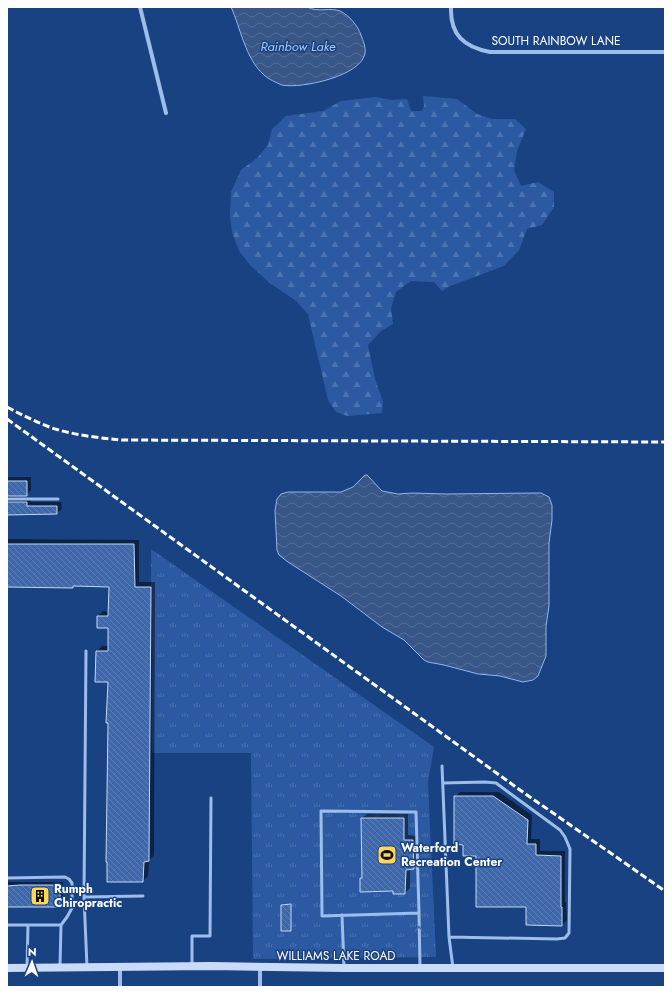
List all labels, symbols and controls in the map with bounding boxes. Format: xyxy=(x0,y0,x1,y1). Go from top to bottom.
street label: SOUTH RAINBOW LANE xyxy=(491,32,621,50)
water label: Rainbow Lake xyxy=(260,37,336,56)
place label: Waterford Recreation Center xyxy=(401,839,502,871)
sports icon: Waterford Recreation Center xyxy=(376,844,398,866)
place label: Rumph Chiropractic xyxy=(54,880,122,912)
building icon: Rumph Chiropractic xyxy=(29,885,51,907)
one-way arrow xyxy=(415,926,423,932)
north arrow xyxy=(12,942,52,982)
text: N xyxy=(28,944,37,960)
street label: WILLIAMS LAKE ROAD xyxy=(277,947,395,965)

